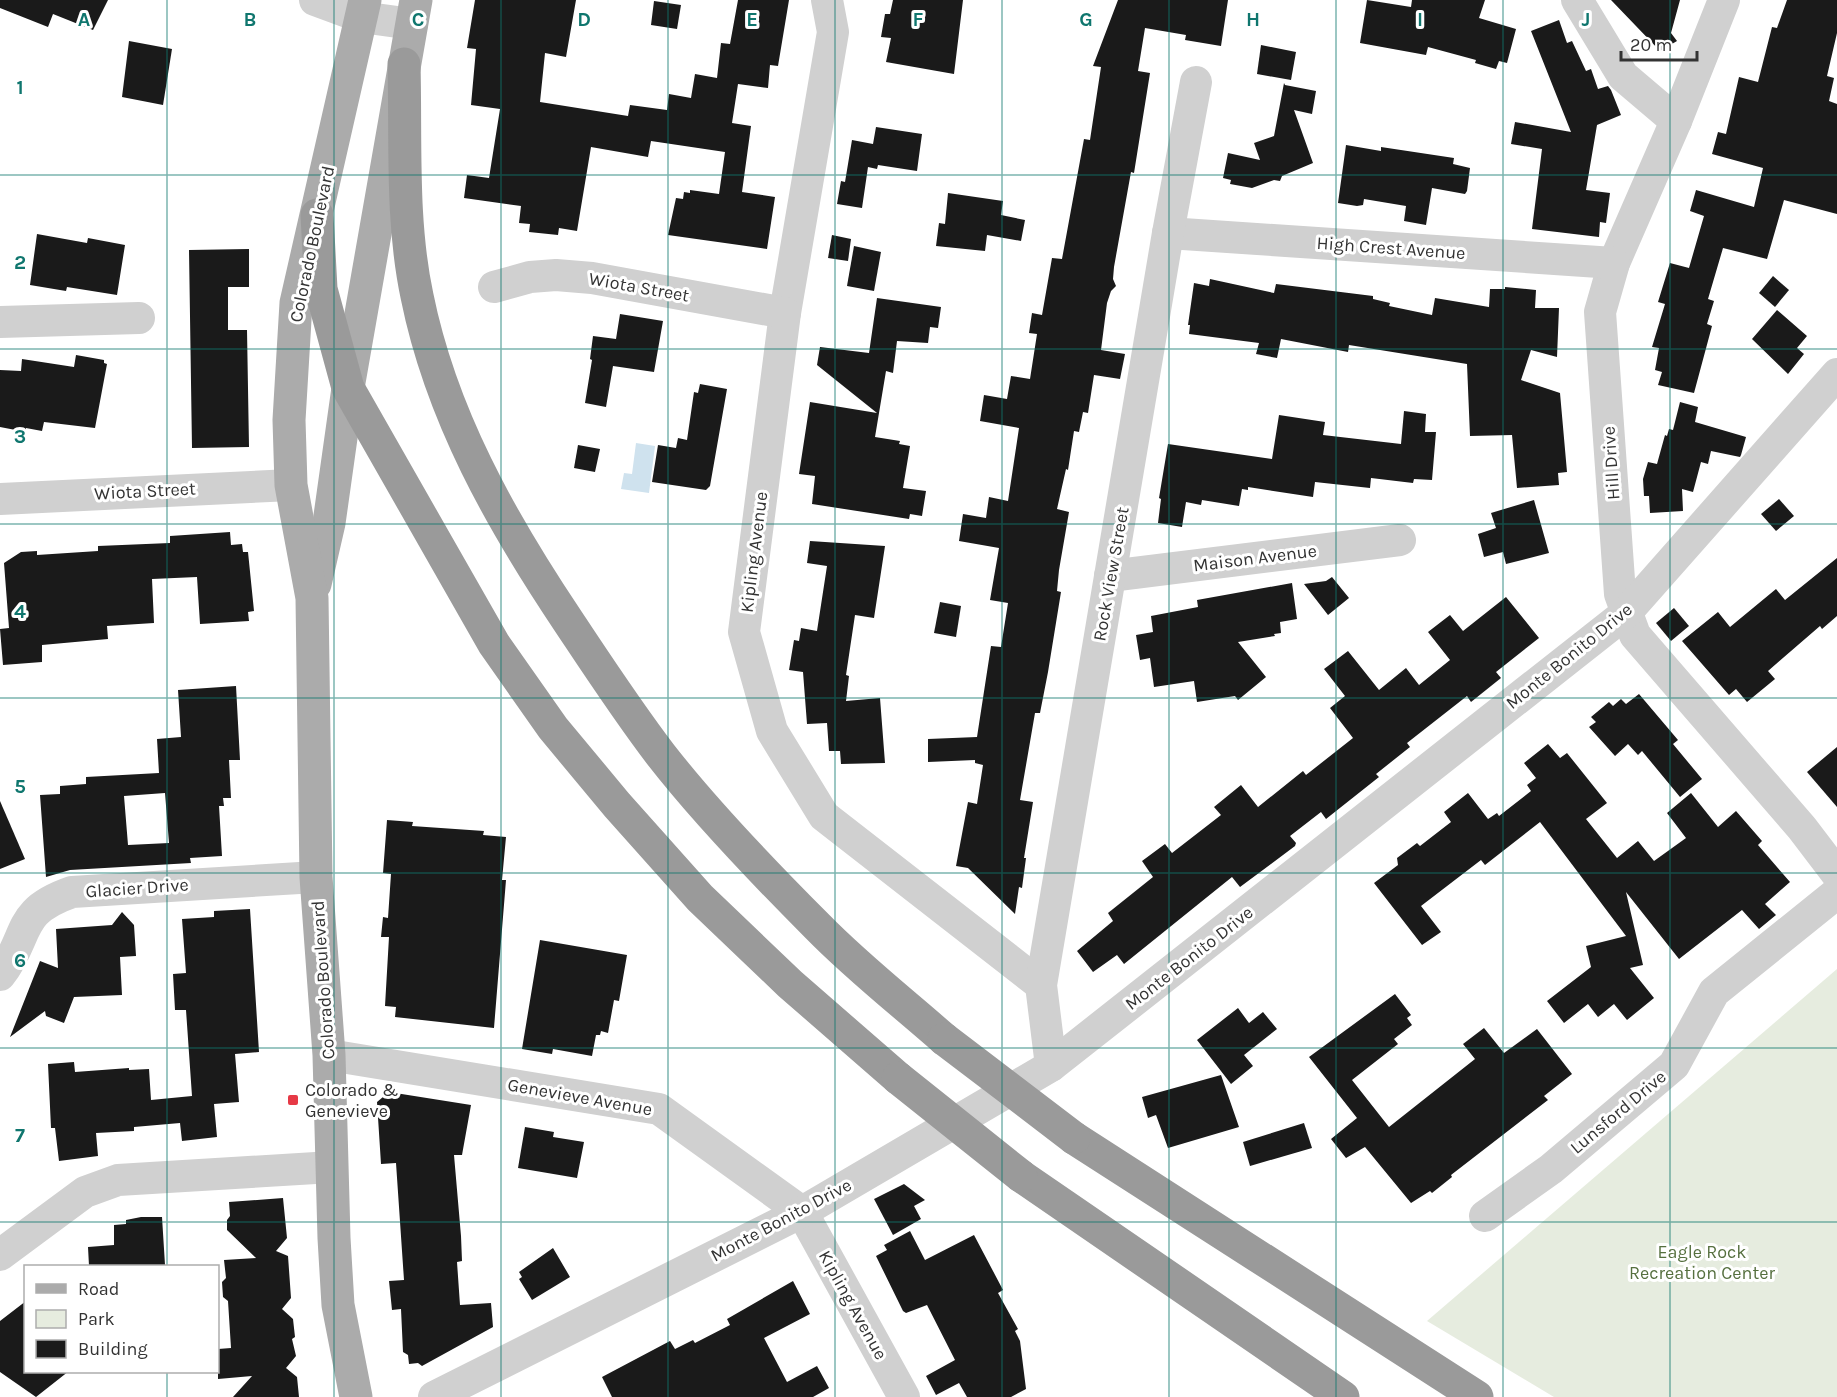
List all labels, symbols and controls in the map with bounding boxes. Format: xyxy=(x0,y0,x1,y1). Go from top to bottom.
text: A xyxy=(78,8,91,31)
text: B xyxy=(244,8,256,31)
text: C xyxy=(412,8,424,31)
text: D xyxy=(577,8,591,31)
text: E xyxy=(746,8,758,31)
text: F xyxy=(913,8,924,31)
text: G xyxy=(1079,8,1093,31)
text: H xyxy=(1246,8,1260,31)
text: I xyxy=(1417,8,1423,31)
text: J xyxy=(1582,8,1590,31)
scale bar xyxy=(1621,24,1698,62)
text: 20 m xyxy=(1630,34,1672,56)
text: 1 xyxy=(16,76,24,99)
street label: Colorado Boulevard xyxy=(285,164,339,324)
street label: High Crest Avenue xyxy=(1316,232,1466,264)
text: 2 xyxy=(14,251,26,274)
street label: Wiota Street xyxy=(587,267,691,307)
text: 3 xyxy=(14,425,26,448)
street label: Hill Drive xyxy=(1597,425,1625,501)
street label: Wiota Street xyxy=(94,477,197,505)
street label: Kipling Avenue xyxy=(736,490,772,614)
street label: Rock View Street xyxy=(1088,505,1134,643)
street label: Maison Avenue xyxy=(1192,540,1318,576)
street label: Monte Bonito Drive xyxy=(1501,598,1637,714)
text: 4 xyxy=(14,600,26,623)
text: 5 xyxy=(14,775,26,798)
street label: Glacier Drive xyxy=(85,873,189,903)
street label: Colorado Boulevard xyxy=(306,900,340,1060)
street label: Monte Bonito Drive xyxy=(1121,901,1257,1015)
text: 6 xyxy=(14,949,26,972)
street label: Lunsford Drive xyxy=(1565,1065,1671,1159)
street label: Genevieve Avenue xyxy=(506,1073,654,1121)
place label: Colorado & Genevieve xyxy=(305,1079,398,1122)
marker: Colorado & Genevieve xyxy=(286,1093,300,1107)
text: 7 xyxy=(15,1124,25,1147)
street label: Monte Bonito Drive xyxy=(707,1174,855,1266)
park label: Eagle Rock Recreation Center xyxy=(1629,1241,1775,1284)
street label: Kipling Avenue xyxy=(814,1246,892,1364)
legend xyxy=(24,1265,219,1373)
text: Road xyxy=(78,1278,119,1300)
text: Park xyxy=(78,1308,115,1330)
text: Building xyxy=(78,1338,148,1360)

